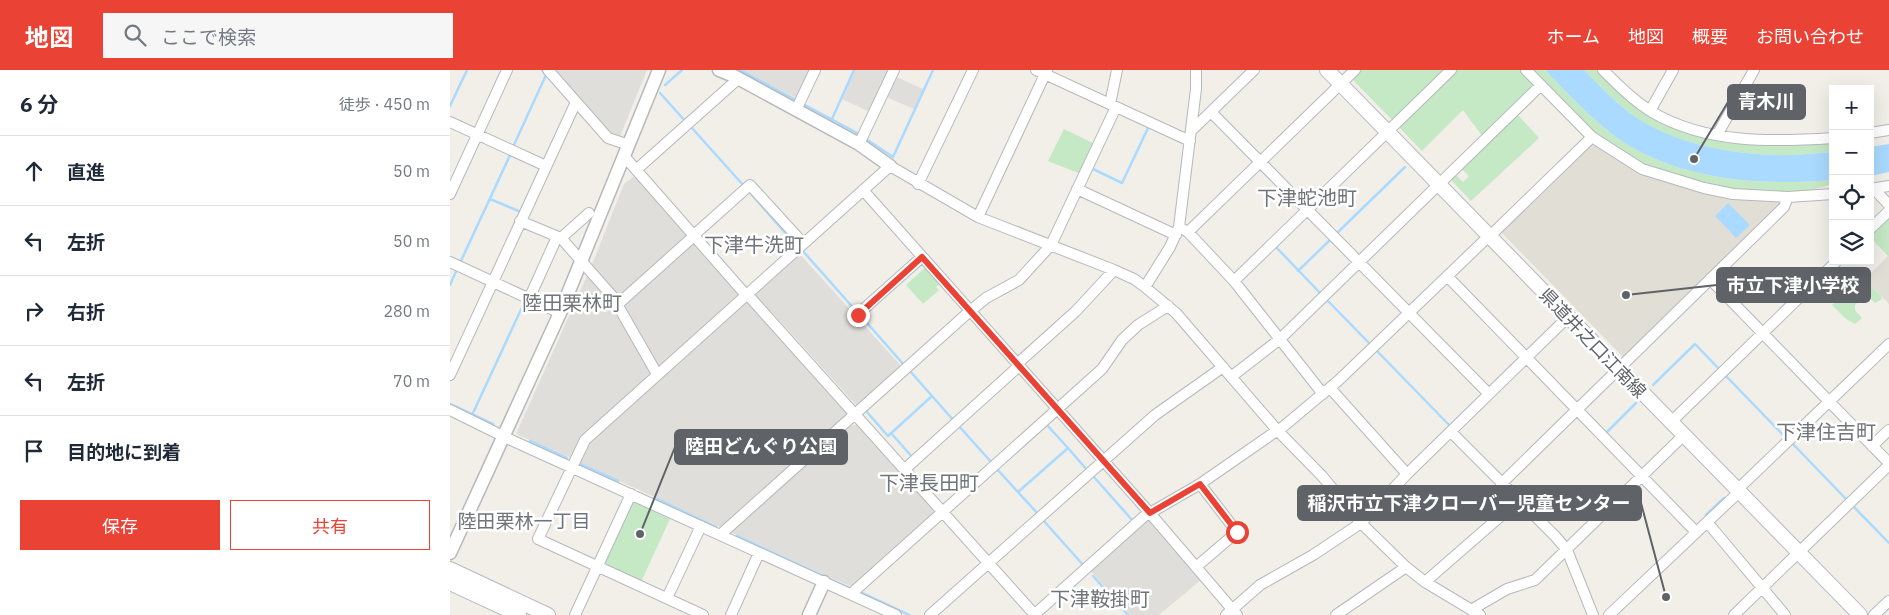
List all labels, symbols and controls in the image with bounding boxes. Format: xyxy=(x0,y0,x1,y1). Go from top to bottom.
search box xyxy=(103,13,453,58)
text: 地図 xyxy=(25,21,73,53)
icon: search xyxy=(121,21,149,49)
text: ここで検索 xyxy=(161,25,256,49)
text: ホーム xyxy=(1547,25,1600,48)
text: 地図 xyxy=(1628,25,1664,48)
text: 概要 xyxy=(1692,25,1728,48)
text: お問い合わせ xyxy=(1756,25,1864,48)
callout: 青木川 xyxy=(1728,85,1805,119)
map controls xyxy=(1829,85,1874,265)
button: + xyxy=(1829,85,1874,130)
text: 青木川 xyxy=(1737,89,1795,113)
text: 6 分 xyxy=(20,90,59,118)
text: 徒歩 · 450 m xyxy=(339,94,430,114)
button: − xyxy=(1829,130,1874,175)
icon: ahead xyxy=(20,157,48,185)
text: 直進 xyxy=(67,160,105,184)
text: 50 m xyxy=(393,161,430,181)
button: locate xyxy=(1829,175,1874,220)
district label: 下津蛇池町 xyxy=(1257,184,1357,211)
button: layers xyxy=(1829,220,1874,265)
icon: left xyxy=(20,227,48,255)
text: 左折 xyxy=(67,230,105,254)
text: 50 m xyxy=(393,231,430,251)
district label: 下津牛洗町 xyxy=(704,231,804,258)
callout: 市立下津小学校 xyxy=(1717,268,1870,302)
text: 市立下津小学校 xyxy=(1726,273,1860,297)
street label: 県道井之口江南線 xyxy=(1535,283,1651,403)
district label: 陸田栗林町 xyxy=(522,289,622,316)
icon: right xyxy=(20,297,48,325)
text: 右折 xyxy=(67,300,105,324)
text: 280 m xyxy=(383,301,430,321)
route end xyxy=(847,304,870,327)
icon: left xyxy=(20,367,48,395)
text: 左折 xyxy=(67,370,105,394)
text: 70 m xyxy=(393,371,430,391)
district label: 下津住吉町 xyxy=(1776,418,1876,445)
callout: 陸田どんぐり公園 xyxy=(675,430,847,464)
text: 陸田どんぐり公園 xyxy=(685,434,837,458)
icon: arrive xyxy=(20,437,48,465)
text: 目的地に到着 xyxy=(67,440,181,464)
district label: 下津長田町 xyxy=(879,469,979,496)
callout: 稲沢市立下津クローバー児童センター xyxy=(1298,486,1641,520)
text: 稲沢市立下津クローバー児童センター xyxy=(1308,491,1630,515)
button: 保存 xyxy=(20,500,220,550)
button: 共有 xyxy=(230,500,430,550)
district label: 陸田栗林一丁目 xyxy=(457,509,591,533)
route start xyxy=(1226,521,1249,544)
district label: 下津鞍掛町 xyxy=(1050,585,1150,612)

